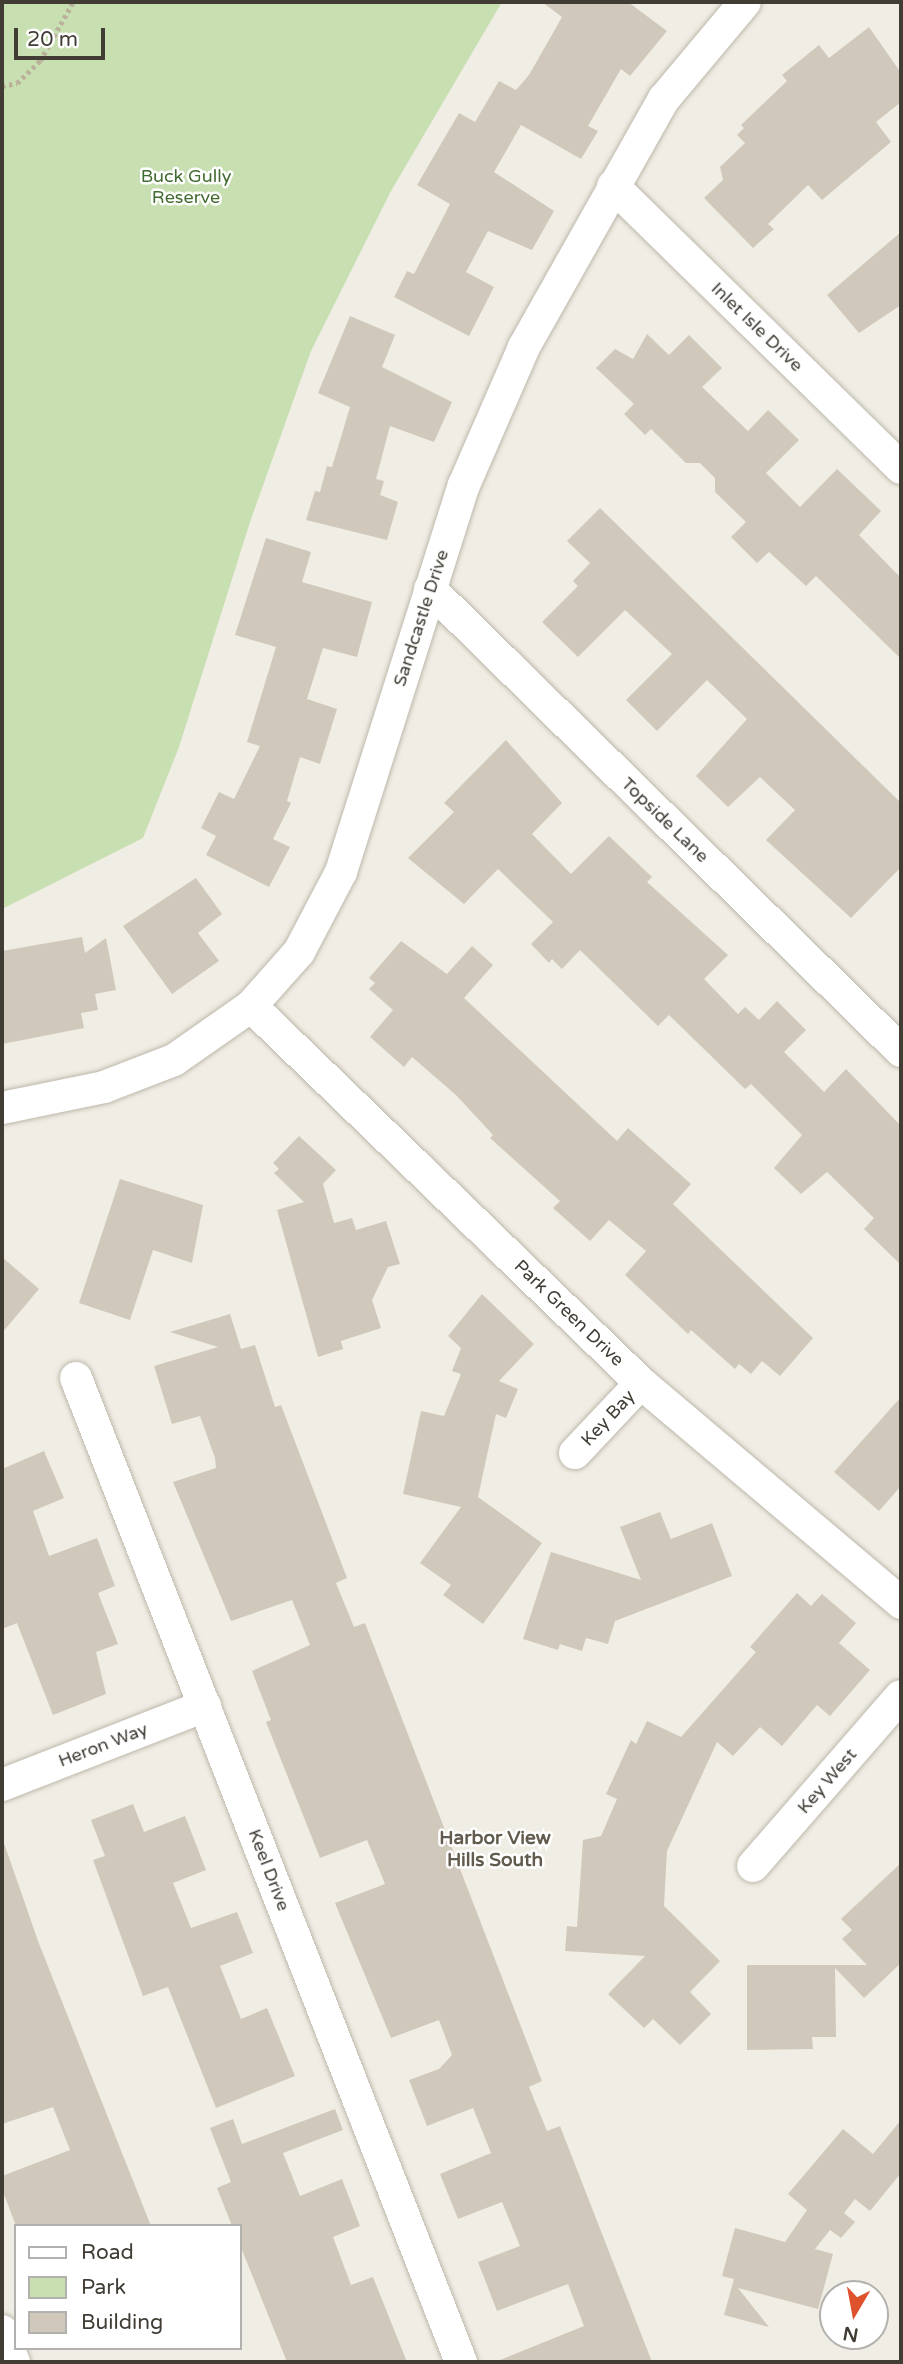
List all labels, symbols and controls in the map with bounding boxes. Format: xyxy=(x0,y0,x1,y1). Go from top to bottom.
scale bar xyxy=(18,14,108,58)
text: 20 m xyxy=(27,27,78,52)
park label: Buck Gully Reserve xyxy=(141,166,231,208)
street label: Inlet Isle Drive xyxy=(707,278,807,376)
street label: Sandcastle Drive xyxy=(389,547,453,689)
street label: Topside Lane xyxy=(617,773,713,867)
street label: Park Green Drive xyxy=(510,1255,628,1371)
street label: Key Bay xyxy=(577,1386,639,1450)
street label: Heron Way xyxy=(55,1718,151,1772)
street label: Key West xyxy=(793,1744,861,1818)
street label: Keel Drive xyxy=(244,1826,294,1914)
district label: Harbor View Hills South xyxy=(439,1828,551,1872)
legend xyxy=(14,2224,242,2350)
text: Road xyxy=(81,2240,134,2265)
text: Park xyxy=(81,2275,126,2300)
north arrow xyxy=(819,2280,889,2350)
text: Building xyxy=(81,2310,163,2335)
text: N xyxy=(841,2322,860,2346)

